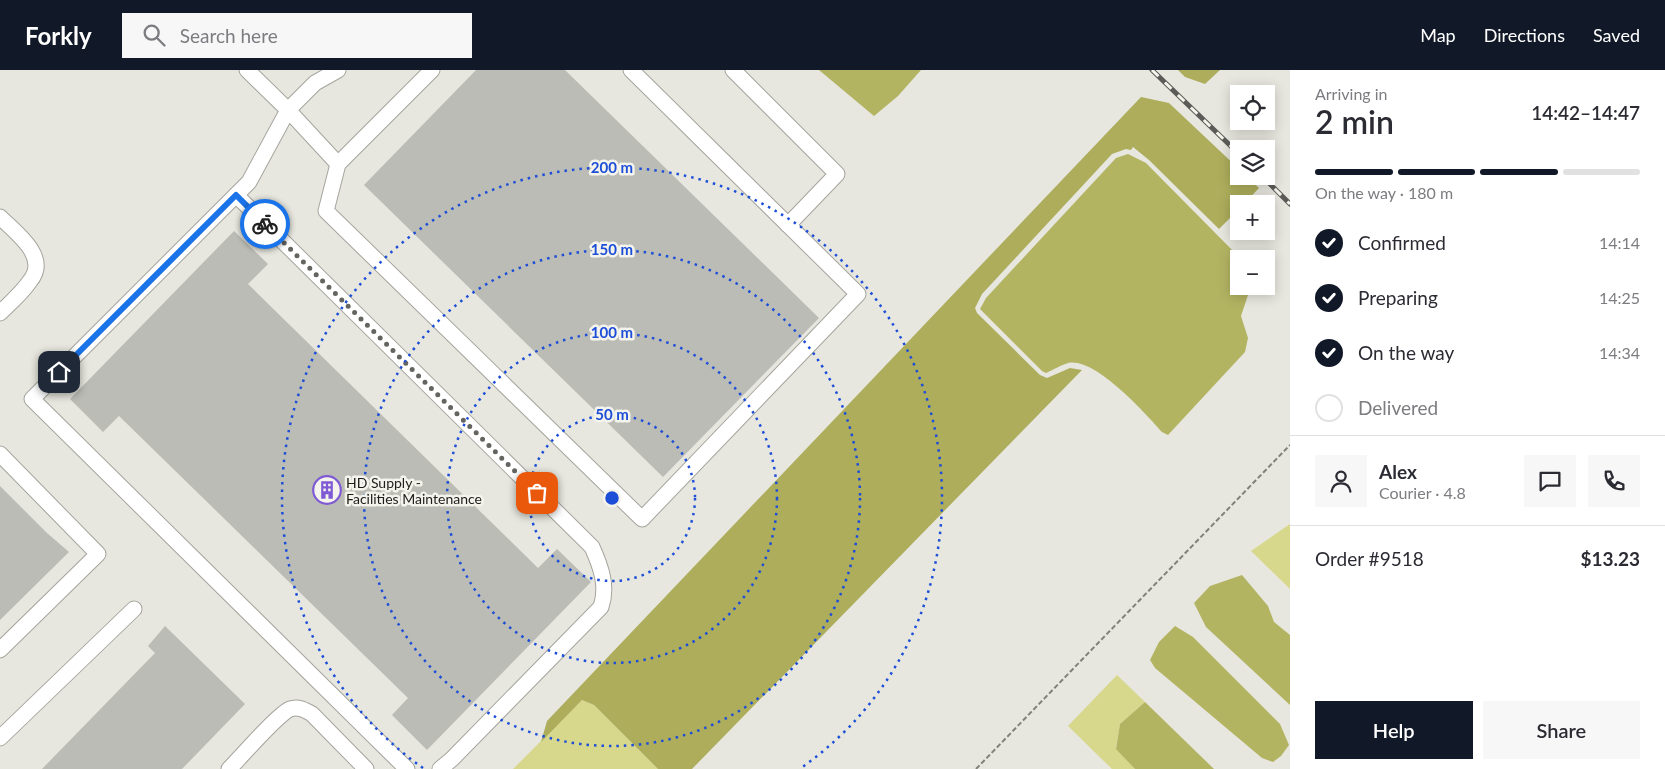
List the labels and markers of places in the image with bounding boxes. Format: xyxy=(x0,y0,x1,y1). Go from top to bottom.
pin xyxy=(38,351,80,393)
pin xyxy=(516,472,558,514)
place label: HD Supply - Facilities Maintenance xyxy=(346,474,482,507)
building icon: HD Supply - Facilities Maintenance xyxy=(312,475,342,505)
centre of rings xyxy=(603,489,621,507)

